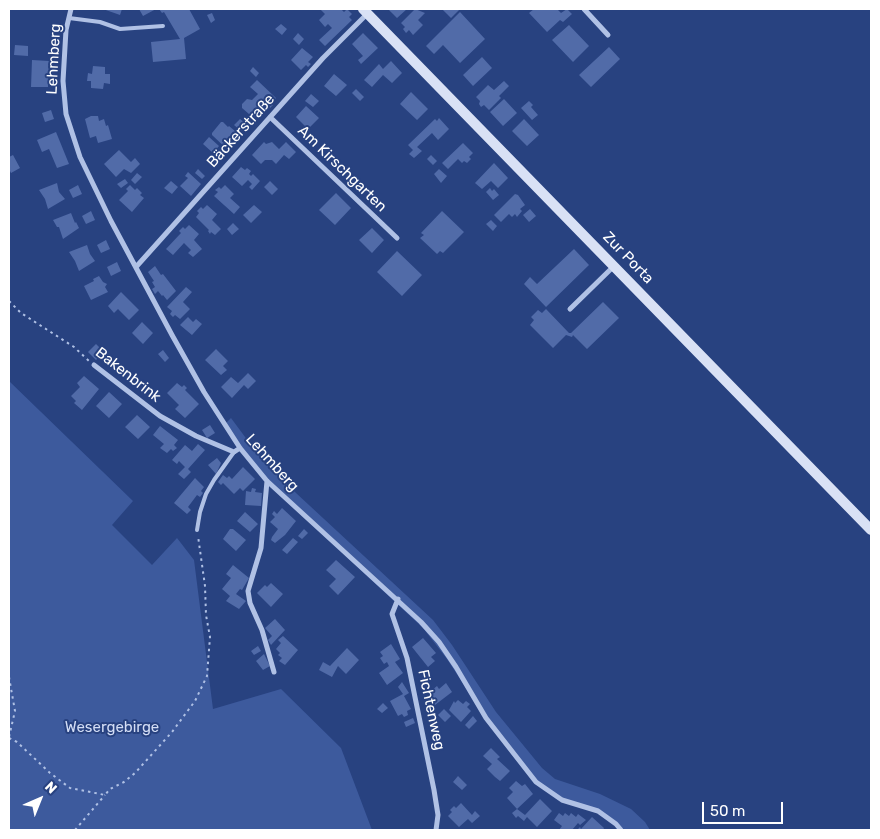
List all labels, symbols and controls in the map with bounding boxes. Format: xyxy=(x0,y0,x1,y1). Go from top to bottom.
street label: Lehmberg xyxy=(43,23,65,95)
street label: Bäckerstraße xyxy=(203,91,279,171)
street label: Am Kirschgarten xyxy=(294,122,390,216)
street label: Zur Porta xyxy=(599,228,657,288)
street label: Bakenbrink xyxy=(92,344,164,406)
street label: Lehmberg xyxy=(242,431,302,495)
street label: Fichtenweg xyxy=(414,668,448,752)
park label: Wesergebirge xyxy=(65,719,159,737)
north arrow xyxy=(15,774,65,824)
text: N xyxy=(41,778,60,797)
scale bar xyxy=(705,792,786,824)
text: 50 m xyxy=(710,802,745,820)

